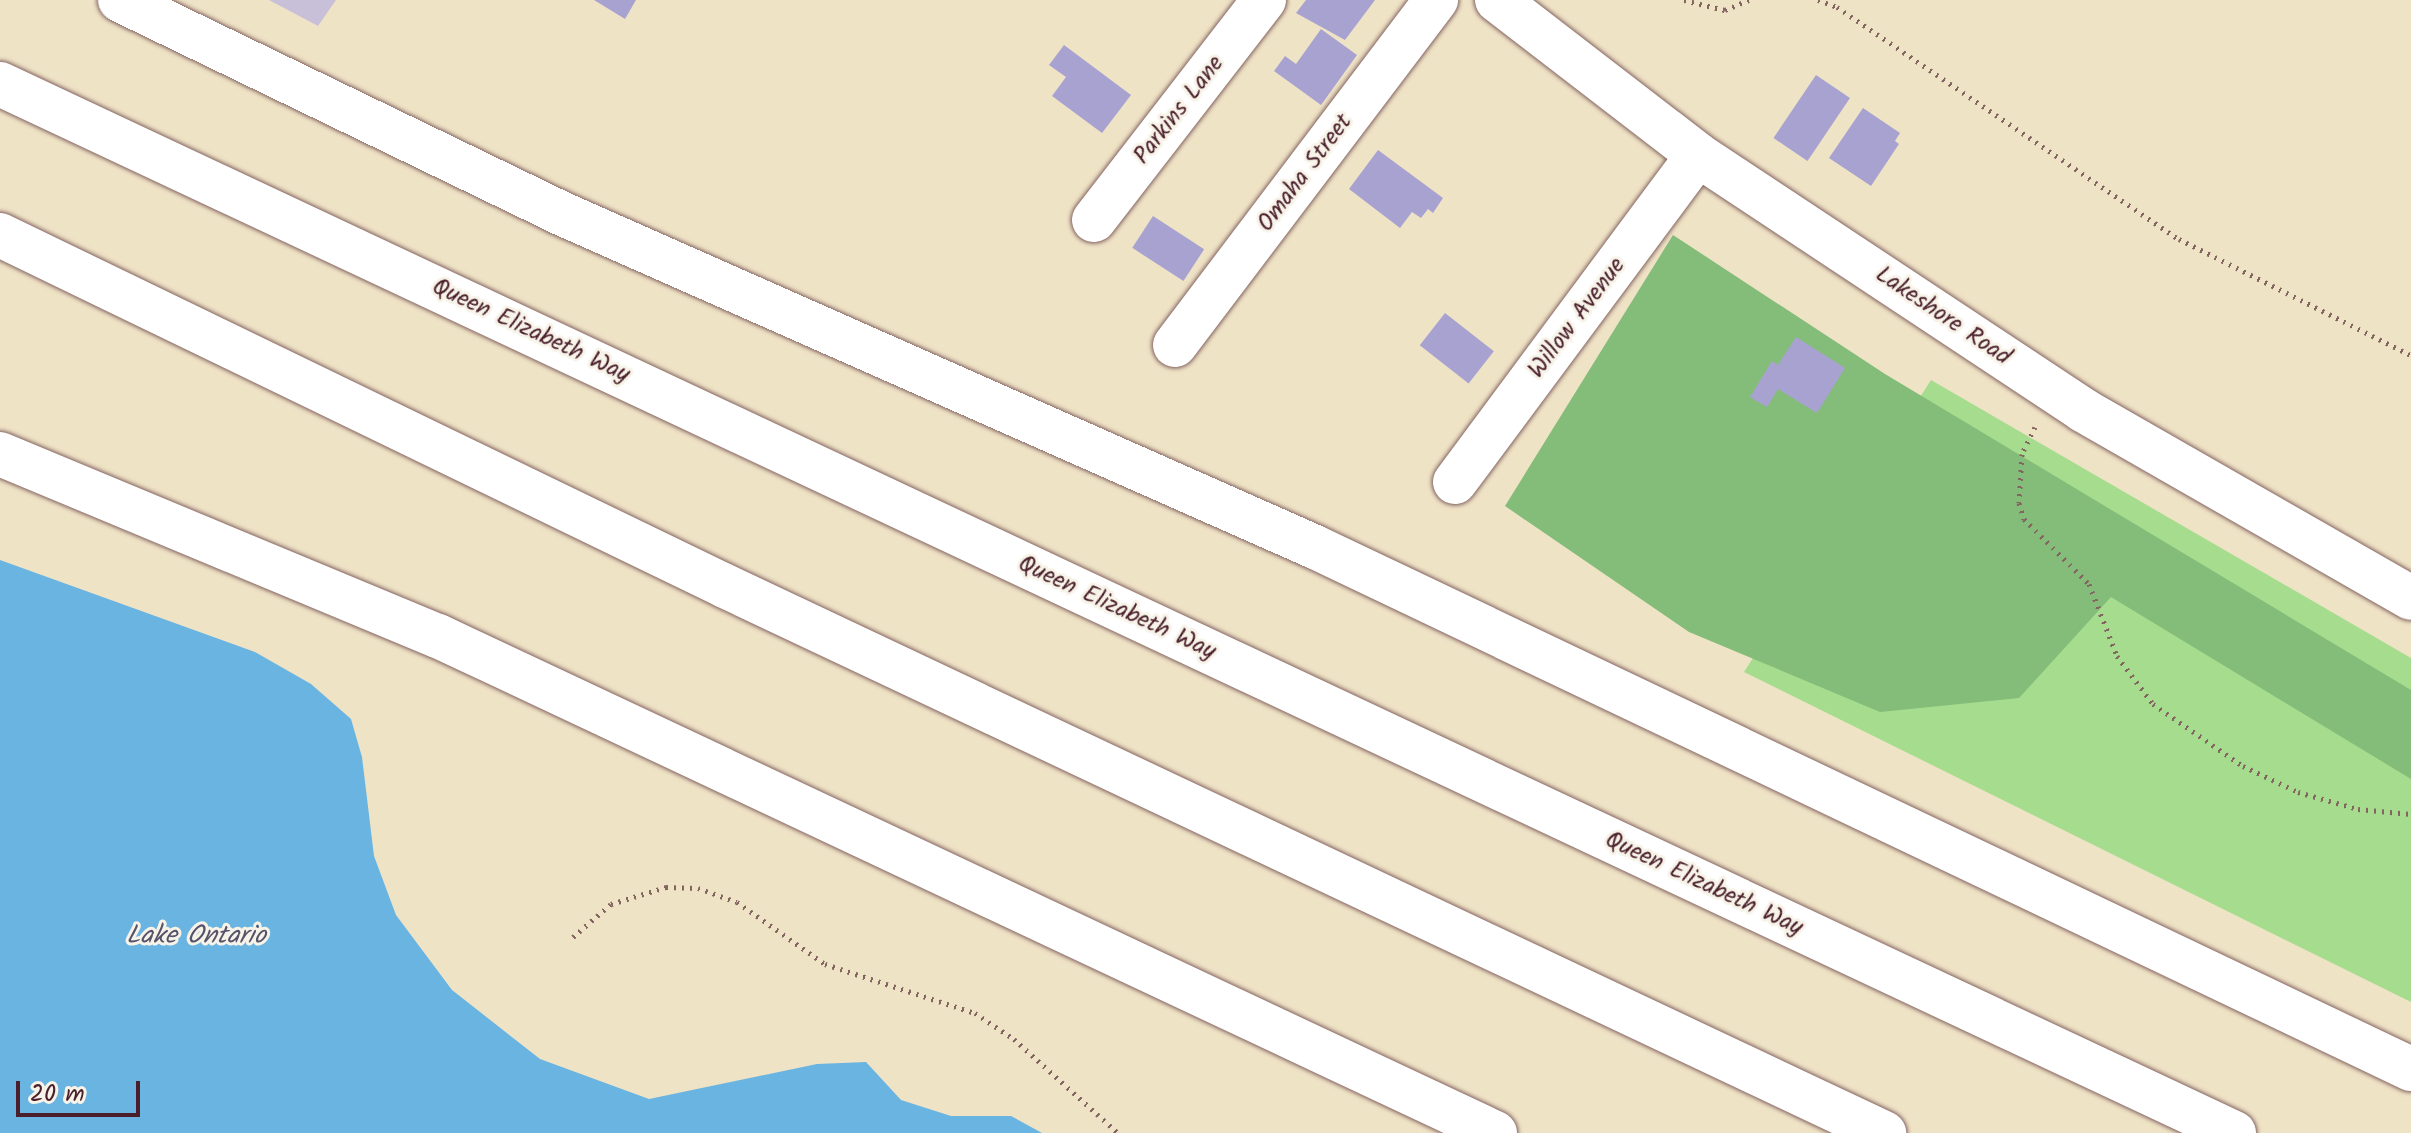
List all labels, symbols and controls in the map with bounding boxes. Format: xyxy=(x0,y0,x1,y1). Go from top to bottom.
street label: Parkins Lane xyxy=(1128,50,1230,170)
street label: Omaha Street xyxy=(1251,109,1359,237)
street label: Willow Avenue xyxy=(1522,252,1632,384)
street label: Lakeshore Road xyxy=(1870,260,2016,372)
street label: Queen Elizabeth Way xyxy=(428,273,634,389)
street label: Queen Elizabeth Way xyxy=(1014,550,1220,666)
street label: Queen Elizabeth Way xyxy=(1601,826,1807,942)
water label: Lake Ontario xyxy=(126,921,266,953)
scale bar xyxy=(20,1065,144,1115)
text: 20 m xyxy=(30,1075,85,1114)

